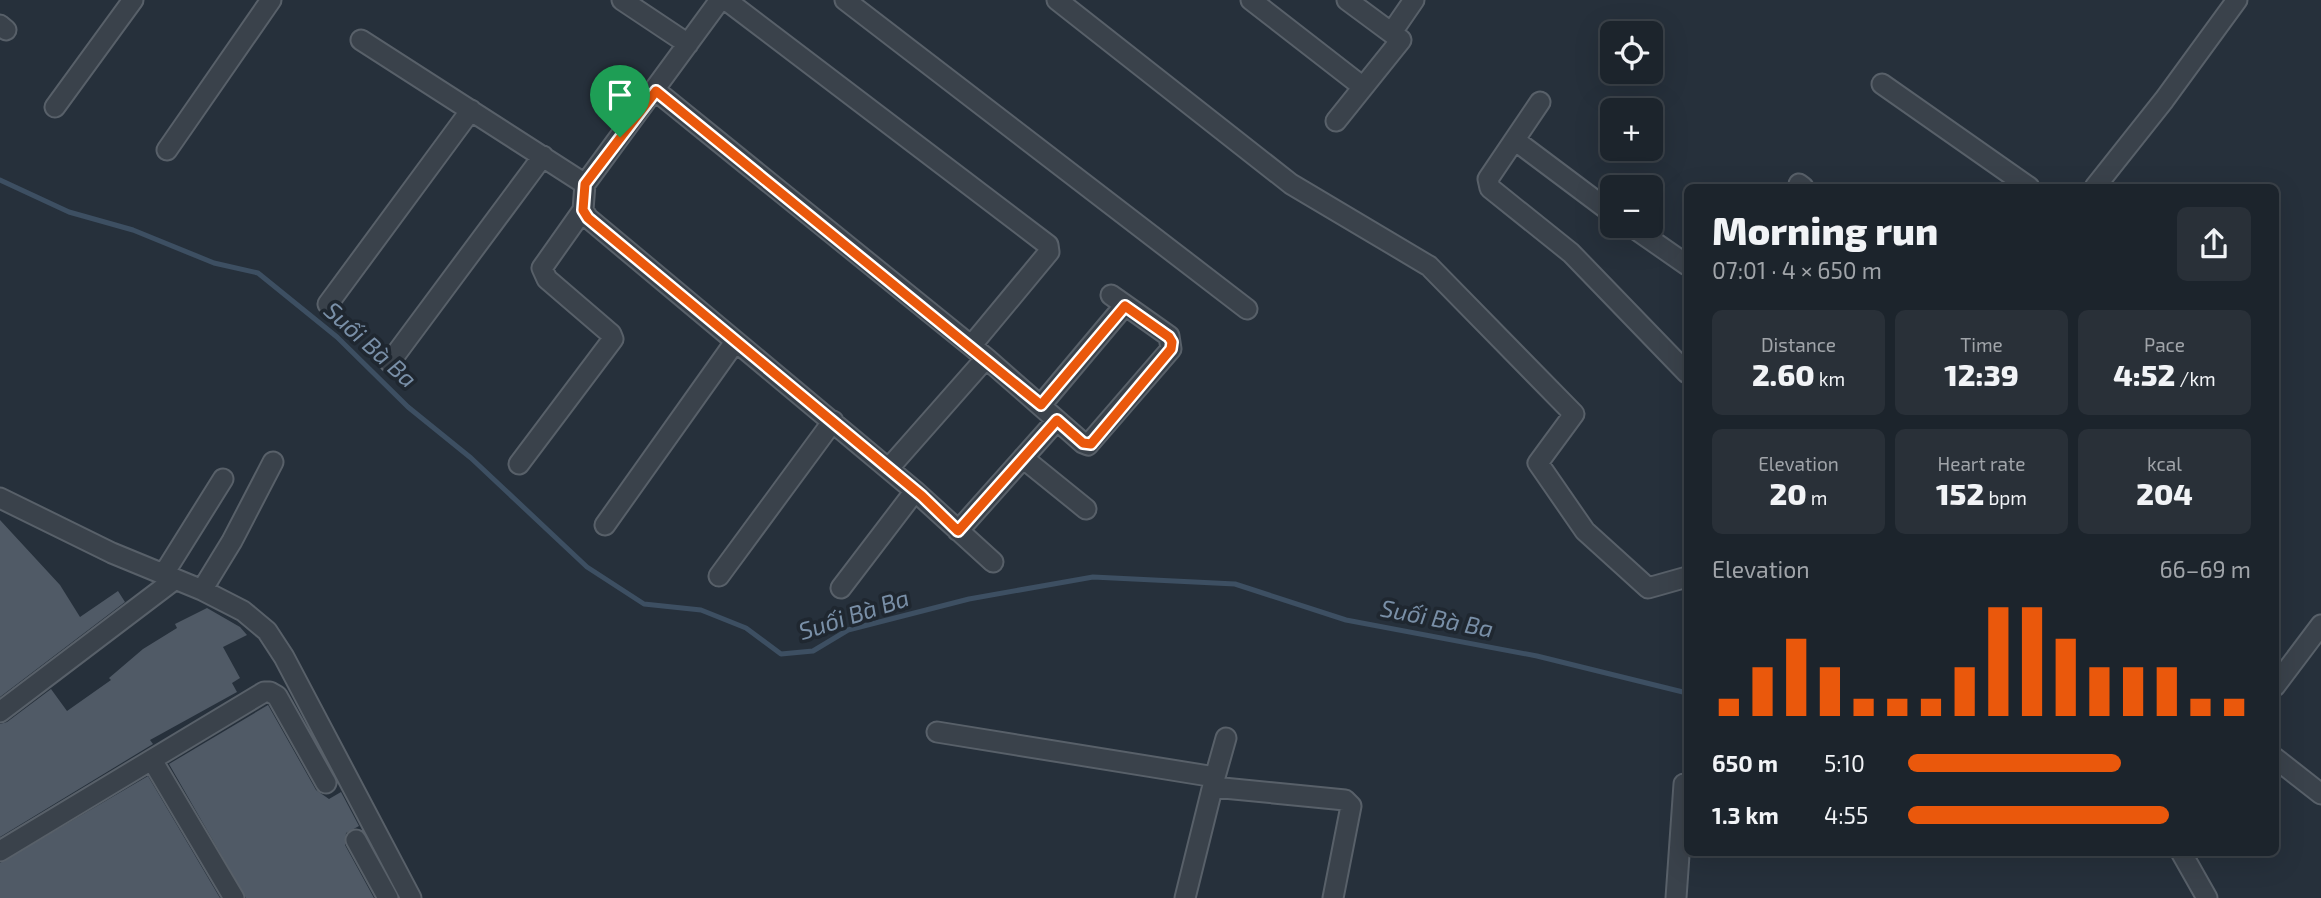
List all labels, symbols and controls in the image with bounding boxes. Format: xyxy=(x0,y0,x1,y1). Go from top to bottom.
map controls xyxy=(1600,21,1663,238)
button: locate xyxy=(1600,21,1663,84)
pin xyxy=(590,65,650,137)
icon: arrive xyxy=(601,76,639,114)
button: + xyxy=(1600,98,1663,161)
button: − xyxy=(1600,175,1663,238)
text: Morning run xyxy=(1712,207,1938,253)
button: share xyxy=(2177,207,2251,281)
text: 07:01 · 4 × 650 m xyxy=(1712,256,1882,284)
water label: Suối Bà Ba xyxy=(319,295,423,393)
text: Distance xyxy=(1761,333,1836,356)
text: Time xyxy=(1960,333,2003,356)
text: Pace xyxy=(2144,333,2185,356)
text: 2.60 xyxy=(1752,356,1815,392)
text: 12:39 xyxy=(1944,356,2019,392)
text: 4:52 xyxy=(2113,356,2175,392)
text: km xyxy=(1815,367,1845,390)
text: /km xyxy=(2175,367,2216,390)
text: Elevation xyxy=(1758,452,1839,475)
text: Heart rate xyxy=(1938,452,2025,475)
text: kcal xyxy=(2147,452,2182,475)
text: 20 xyxy=(1769,475,1807,511)
text: 152 xyxy=(1936,475,1984,511)
text: 204 xyxy=(2136,475,2193,511)
text: m xyxy=(1807,486,1828,509)
text: bpm xyxy=(1984,486,2027,509)
text: Elevation xyxy=(1712,555,1810,583)
text: 66–69 m xyxy=(2159,555,2251,583)
water label: Suối Bà Ba xyxy=(795,582,912,645)
water label: Suối Bà Ba xyxy=(1378,592,1496,643)
text: 650 m xyxy=(1712,749,1778,777)
text: 5:10 xyxy=(1824,749,1865,777)
text: 1.3 km xyxy=(1712,801,1779,829)
text: 4:55 xyxy=(1824,801,1868,829)

